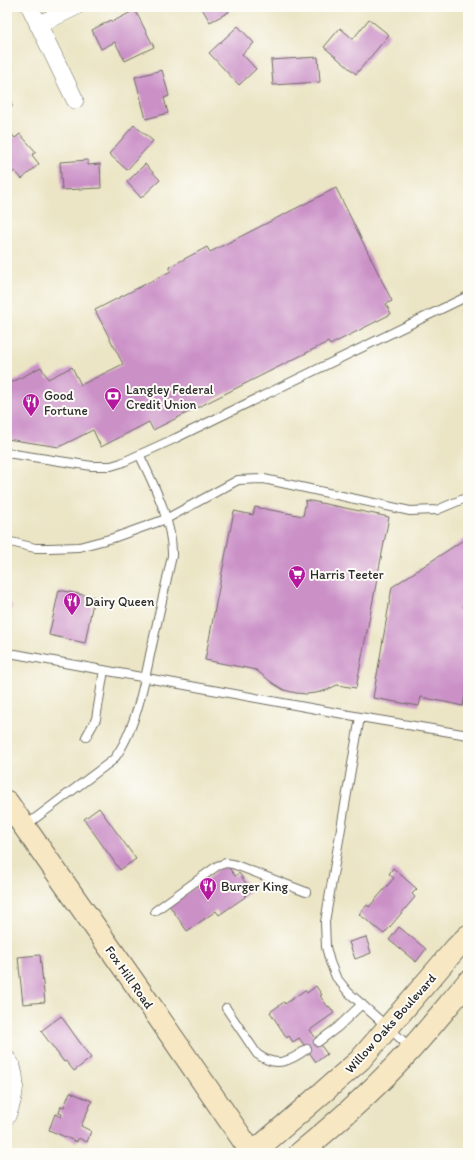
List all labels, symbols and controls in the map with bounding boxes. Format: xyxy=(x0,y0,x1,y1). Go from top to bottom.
place label: Langley Federal Credit Union xyxy=(126,382,214,412)
bank icon: Langley Federal Credit Union xyxy=(103,386,123,411)
place label: Good Fortune xyxy=(44,388,88,418)
restaurant icon: Good Fortune xyxy=(21,392,41,417)
supermarket icon: Harris Teeter xyxy=(287,564,307,589)
place label: Harris Teeter xyxy=(310,567,384,582)
restaurant icon: Dairy Queen xyxy=(62,591,82,616)
place label: Dairy Queen xyxy=(85,594,155,609)
restaurant icon: Burger King xyxy=(198,876,218,901)
place label: Burger King xyxy=(221,879,289,894)
street label: Fox Hill Road xyxy=(102,943,157,1012)
street label: Willow Oaks Boulevard xyxy=(342,971,439,1076)

